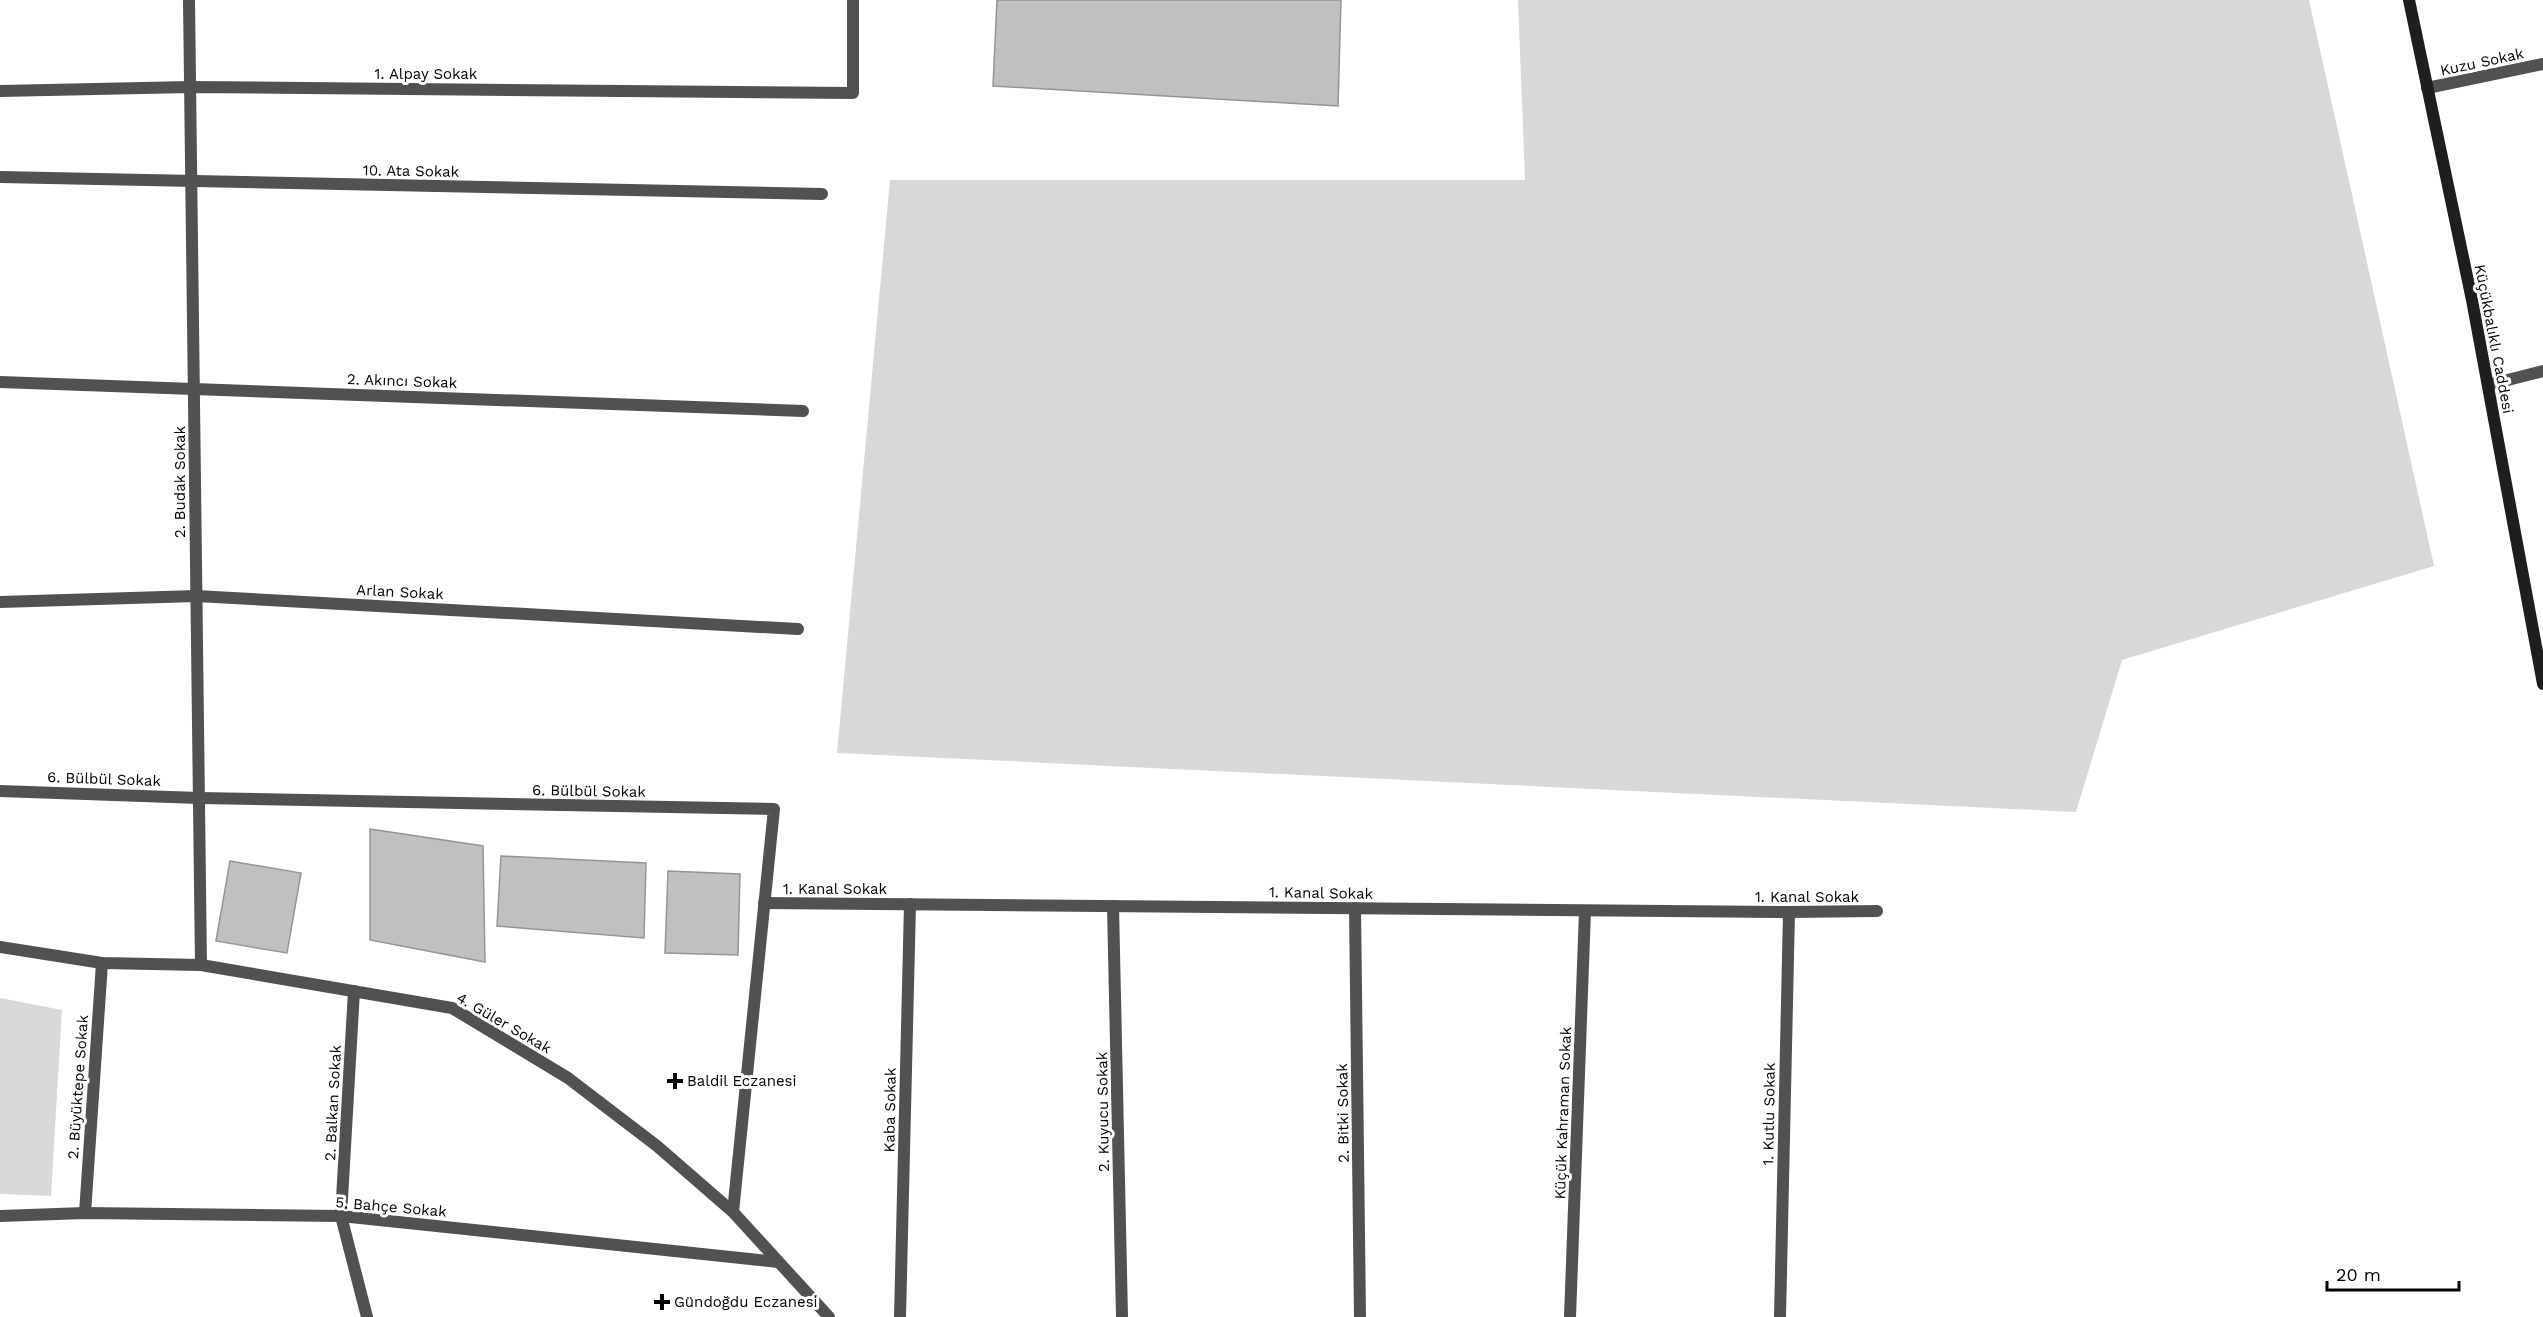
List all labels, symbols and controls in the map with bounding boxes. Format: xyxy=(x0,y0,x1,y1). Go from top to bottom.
street label: Kuzu Sokak xyxy=(2439,44,2526,80)
street label: 1. Alpay Sokak xyxy=(375,65,478,83)
street label: 10. Ata Sokak xyxy=(363,161,460,181)
street label: Küçükbalıklı Caddesi xyxy=(2471,263,2517,415)
street label: 2. Akıncı Sokak xyxy=(347,370,458,392)
street label: 2. Budak Sokak xyxy=(171,425,189,538)
street label: Arlan Sokak xyxy=(356,581,445,603)
street label: 6. Bülbül Sokak xyxy=(47,768,162,790)
street label: 6. Bülbül Sokak xyxy=(532,781,646,801)
street label: 1. Kanal Sokak xyxy=(783,880,887,898)
street label: 1. Kanal Sokak xyxy=(1269,883,1374,903)
street label: 1. Kanal Sokak xyxy=(1755,888,1859,906)
street label: 4. Güler Sokak xyxy=(453,989,555,1058)
street label: 2. Büyüktepe Sokak xyxy=(64,1014,92,1160)
street label: Küçük Kahraman Sokak xyxy=(1551,1026,1575,1200)
street label: 2. Balkan Sokak xyxy=(321,1044,345,1161)
street label: 2. Kuyucu Sokak xyxy=(1093,1051,1113,1172)
street label: 1. Kutlu Sokak xyxy=(1759,1062,1779,1166)
street label: 2. Bitki Sokak xyxy=(1333,1063,1353,1163)
street label: Kaba Sokak xyxy=(880,1067,900,1153)
place label: Baldil Eczanesi xyxy=(687,1072,796,1090)
marker: Baldil Eczanesi xyxy=(668,1074,682,1088)
street label: 5. Bahçe Sokak xyxy=(335,1193,448,1221)
scale bar xyxy=(2327,1254,2459,1292)
text: 20 m xyxy=(2336,1264,2381,1285)
place label: Gündoğdu Eczanesi xyxy=(674,1293,818,1311)
marker: Gündoğdu Eczanesi xyxy=(655,1295,669,1309)

